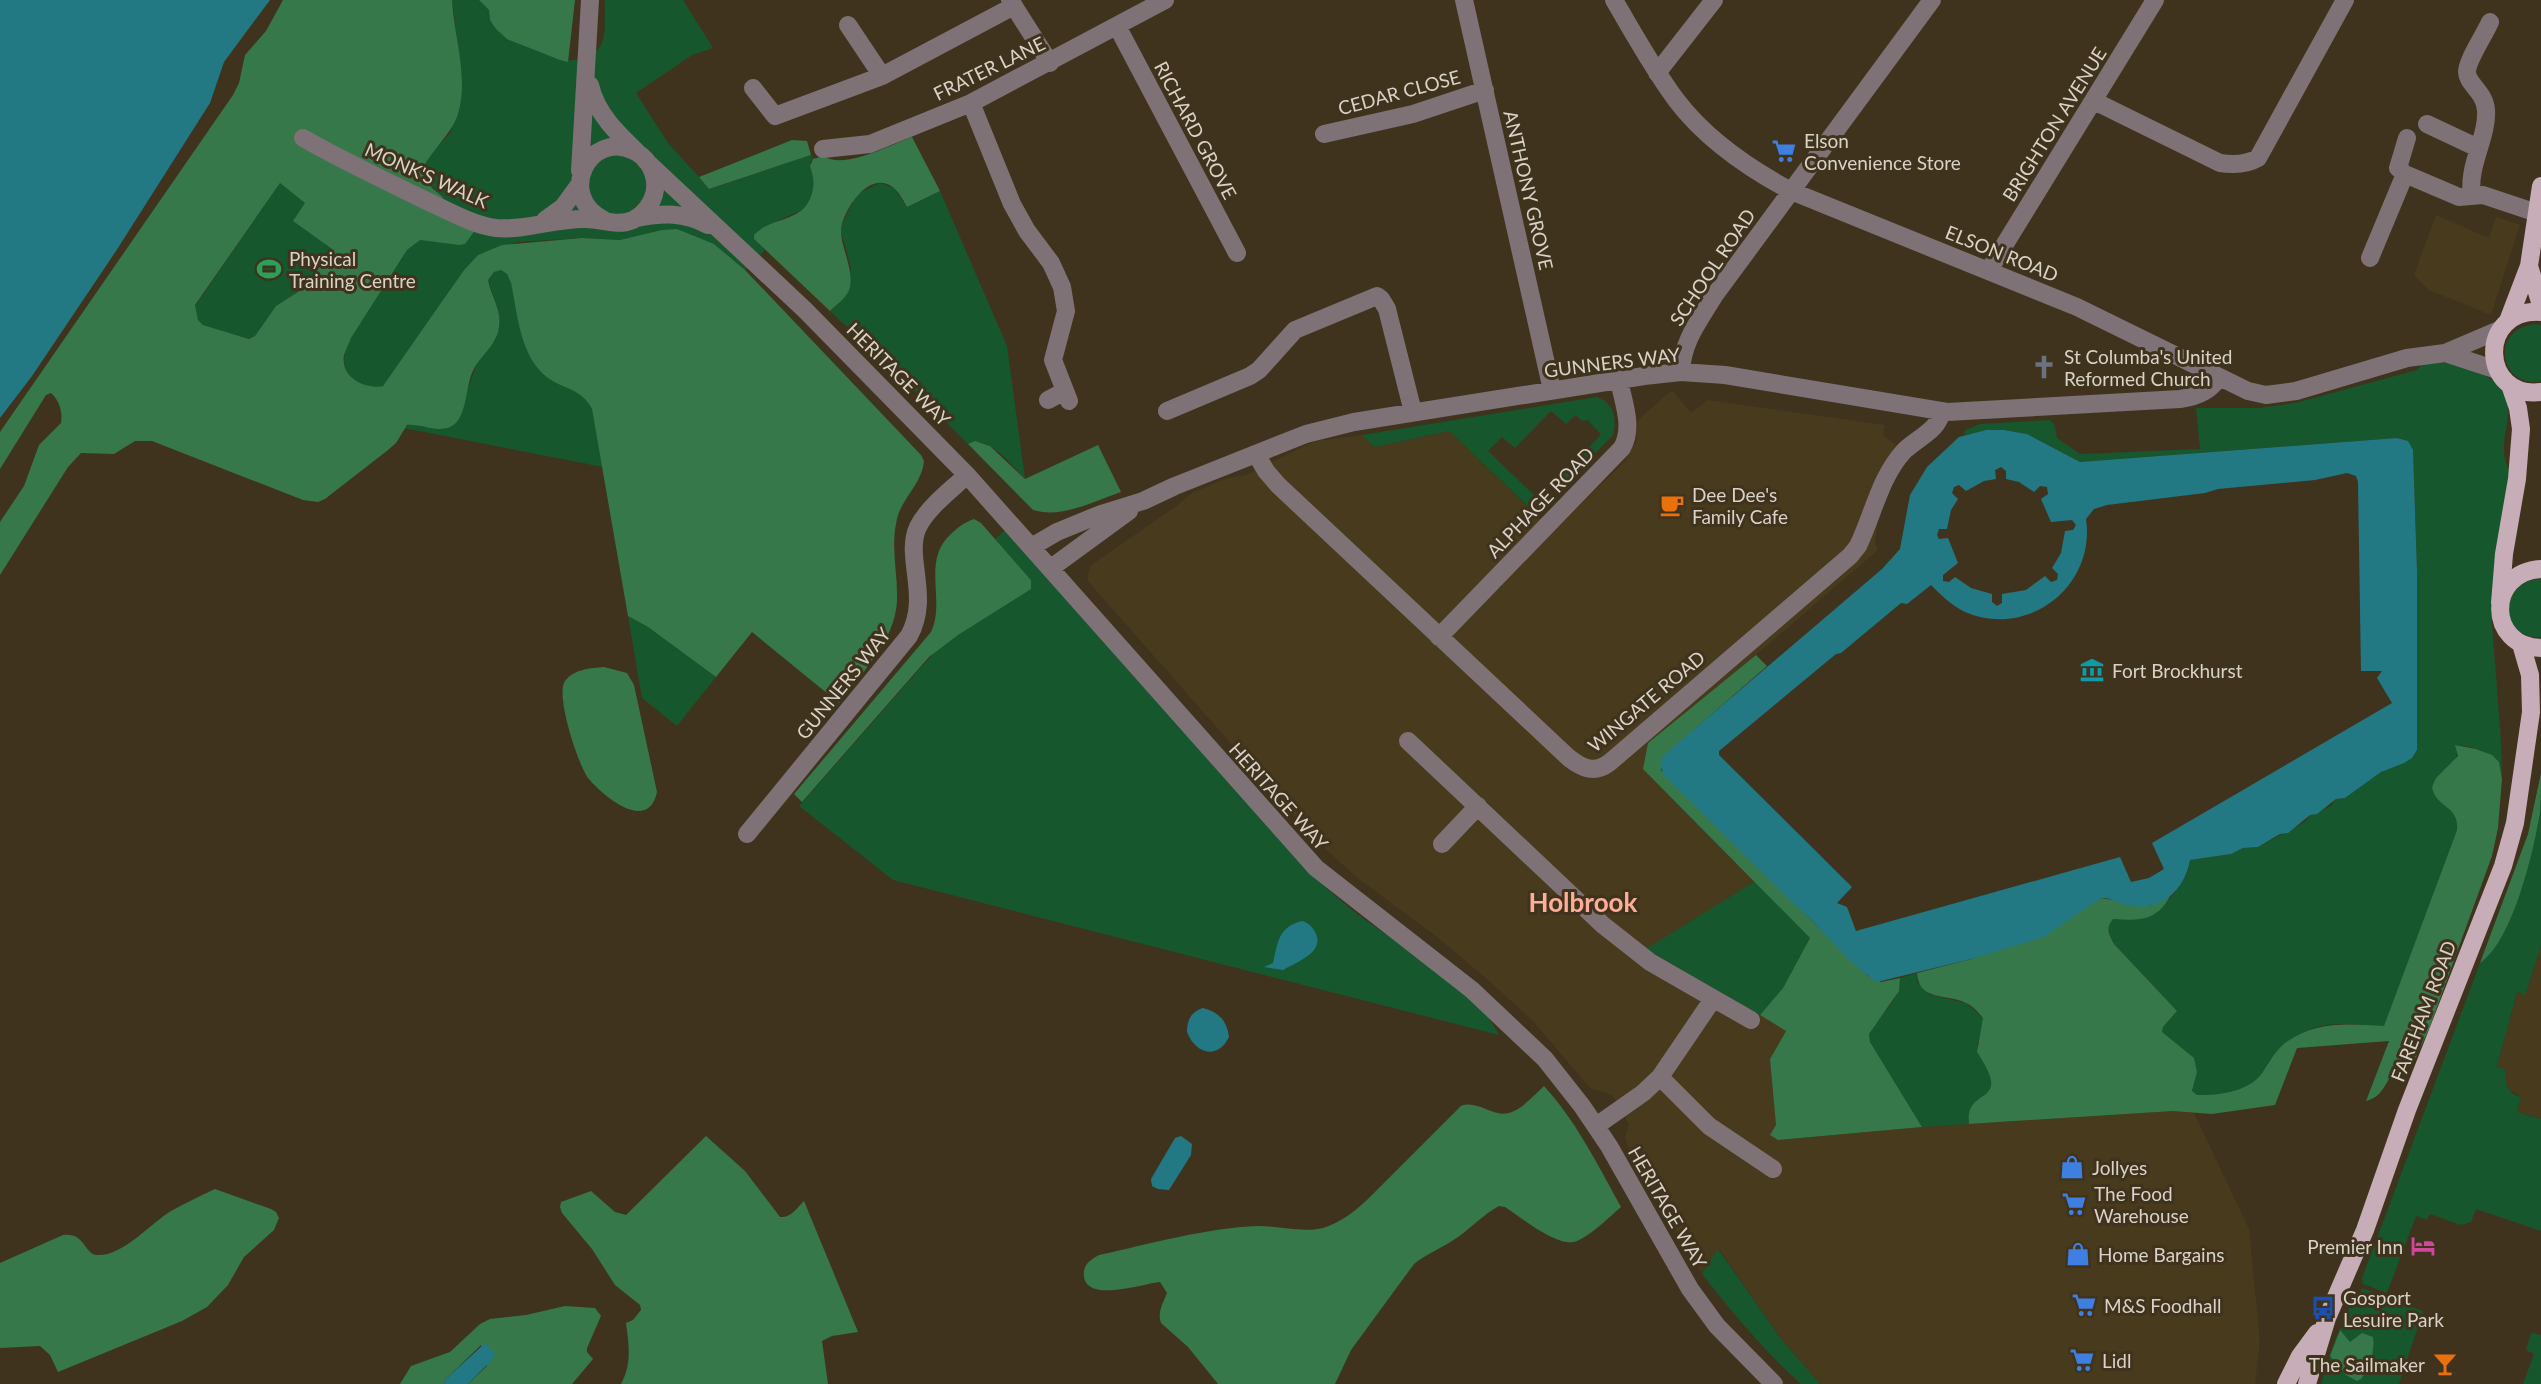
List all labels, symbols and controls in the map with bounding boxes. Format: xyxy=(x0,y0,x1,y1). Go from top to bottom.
street label: FRATER LANE xyxy=(929,31,1049,105)
street label: BRIGHTON AVENUE xyxy=(1997,43,2111,205)
street label: RICHARD GROVE xyxy=(1150,57,1242,203)
street label: CEDAR CLOSE xyxy=(1335,65,1463,119)
street label: ANTHONY GROVE xyxy=(1499,108,1559,272)
place label: Elson Convenience Store xyxy=(1804,129,1961,174)
street label: MONK'S WALK xyxy=(362,137,493,213)
supermarket icon: Elson Convenience Store xyxy=(1770,137,1798,165)
street label: SCHOOL ROAD xyxy=(1664,204,1760,330)
street label: ELSON ROAD xyxy=(1942,220,2062,286)
place label: Physical Training Centre xyxy=(289,247,416,292)
sports icon: Physical Training Centre xyxy=(255,255,283,283)
street label: HERITAGE WAY xyxy=(842,317,956,431)
street label: GUNNERS WAY xyxy=(1543,342,1681,382)
place label: St Columba's United Reformed Church xyxy=(2064,345,2233,390)
church icon: St Columba's United Reformed Church xyxy=(2030,353,2058,381)
street label: ALPHAGE ROAD xyxy=(1481,442,1599,562)
place label: Dee Dee's Family Cafe xyxy=(1692,483,1788,528)
cafe icon: Dee Dee's Family Cafe xyxy=(1658,491,1686,519)
street label: GUNNERS WAY xyxy=(791,622,895,743)
street label: WINGATE ROAD xyxy=(1583,645,1709,757)
museum icon: Fort Brockhurst xyxy=(2078,656,2106,684)
place label: Fort Brockhurst xyxy=(2112,659,2243,682)
street label: HERITAGE WAY xyxy=(1225,737,1333,855)
district label: Holbrook xyxy=(1529,886,1638,918)
street label: FAREHAM ROAD xyxy=(2386,937,2460,1085)
street label: HERITAGE WAY xyxy=(1624,1142,1712,1272)
shop icon: Jollyes xyxy=(2058,1153,2086,1181)
place label: Jollyes xyxy=(2092,1156,2147,1179)
place label: The Food Warehouse xyxy=(2094,1182,2189,1227)
supermarket icon: The Food Warehouse xyxy=(2060,1190,2088,1218)
hotel icon: Premier Inn xyxy=(2409,1232,2437,1260)
place label: Premier Inn xyxy=(2307,1235,2403,1258)
shop icon: Home Bargains xyxy=(2064,1240,2092,1268)
place label: Home Bargains xyxy=(2098,1243,2225,1266)
place label: Gosport Lesuire Park xyxy=(2343,1286,2444,1331)
supermarket icon: M&S Foodhall xyxy=(2070,1291,2098,1319)
place label: M&S Foodhall xyxy=(2104,1294,2221,1317)
bus stop icon: Gosport Lesuire Park xyxy=(2309,1294,2337,1322)
supermarket icon: Lidl xyxy=(2068,1346,2096,1374)
place label: Lidl xyxy=(2102,1349,2131,1372)
bar icon: The Sailmaker xyxy=(2431,1350,2459,1378)
place label: The Sailmaker xyxy=(2309,1353,2425,1376)

